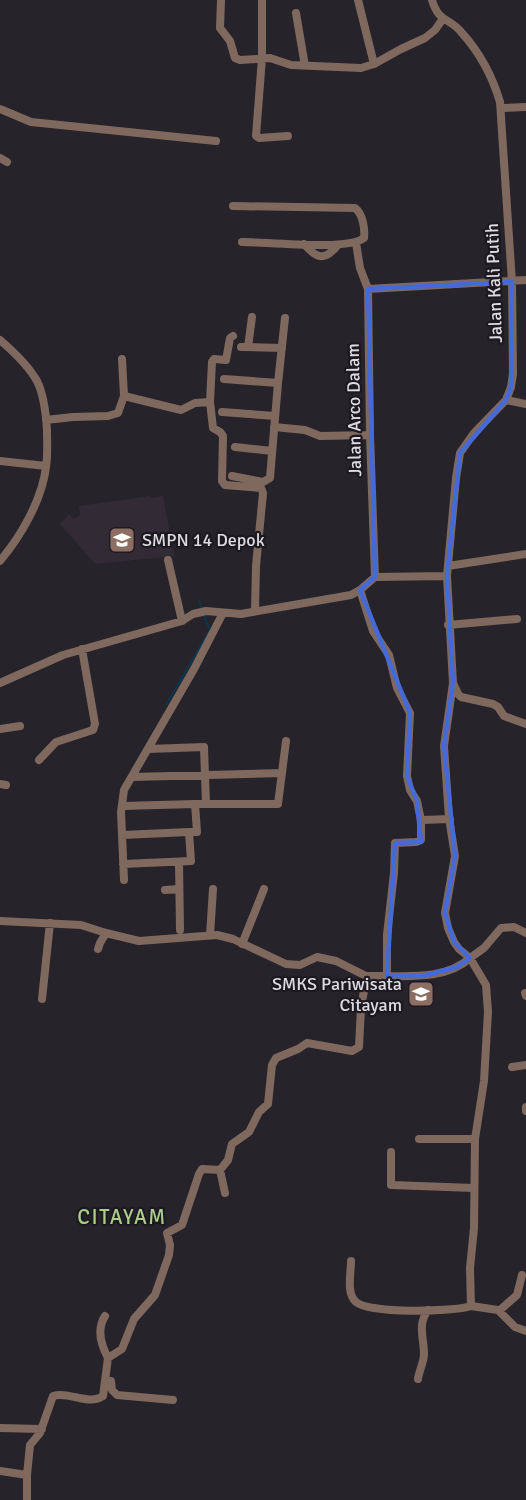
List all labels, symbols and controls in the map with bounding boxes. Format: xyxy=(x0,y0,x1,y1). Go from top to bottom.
street label: Jalan Kali Putih xyxy=(481,223,507,343)
street label: Jalan Arco Dalam xyxy=(342,343,366,477)
school or university icon: SMPN 14 Depok xyxy=(107,525,137,555)
place label: SMPN 14 Depok xyxy=(142,529,265,551)
place label: SMKS Pariwisata Citayam xyxy=(272,973,402,1016)
school or university icon: SMKS Pariwisata Citayam xyxy=(406,979,436,1009)
district label: CITAYAM xyxy=(77,1204,167,1230)

